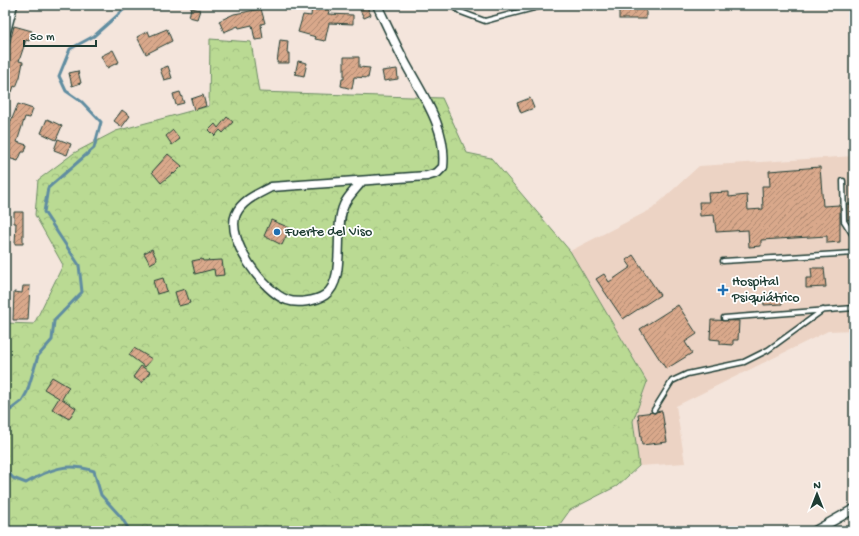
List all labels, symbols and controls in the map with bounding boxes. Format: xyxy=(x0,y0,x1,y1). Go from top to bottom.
scale bar xyxy=(24,22,96,48)
text: 50 m xyxy=(30,31,55,45)
place label: Fuerte del Viso xyxy=(284,224,372,241)
marker: Fuerte del Viso xyxy=(272,227,282,237)
place label: Hospital Psiquiátrico xyxy=(731,274,799,307)
marker: Hospital Psiquiátrico xyxy=(717,284,729,296)
north arrow xyxy=(797,474,837,514)
text: N xyxy=(813,480,821,492)

